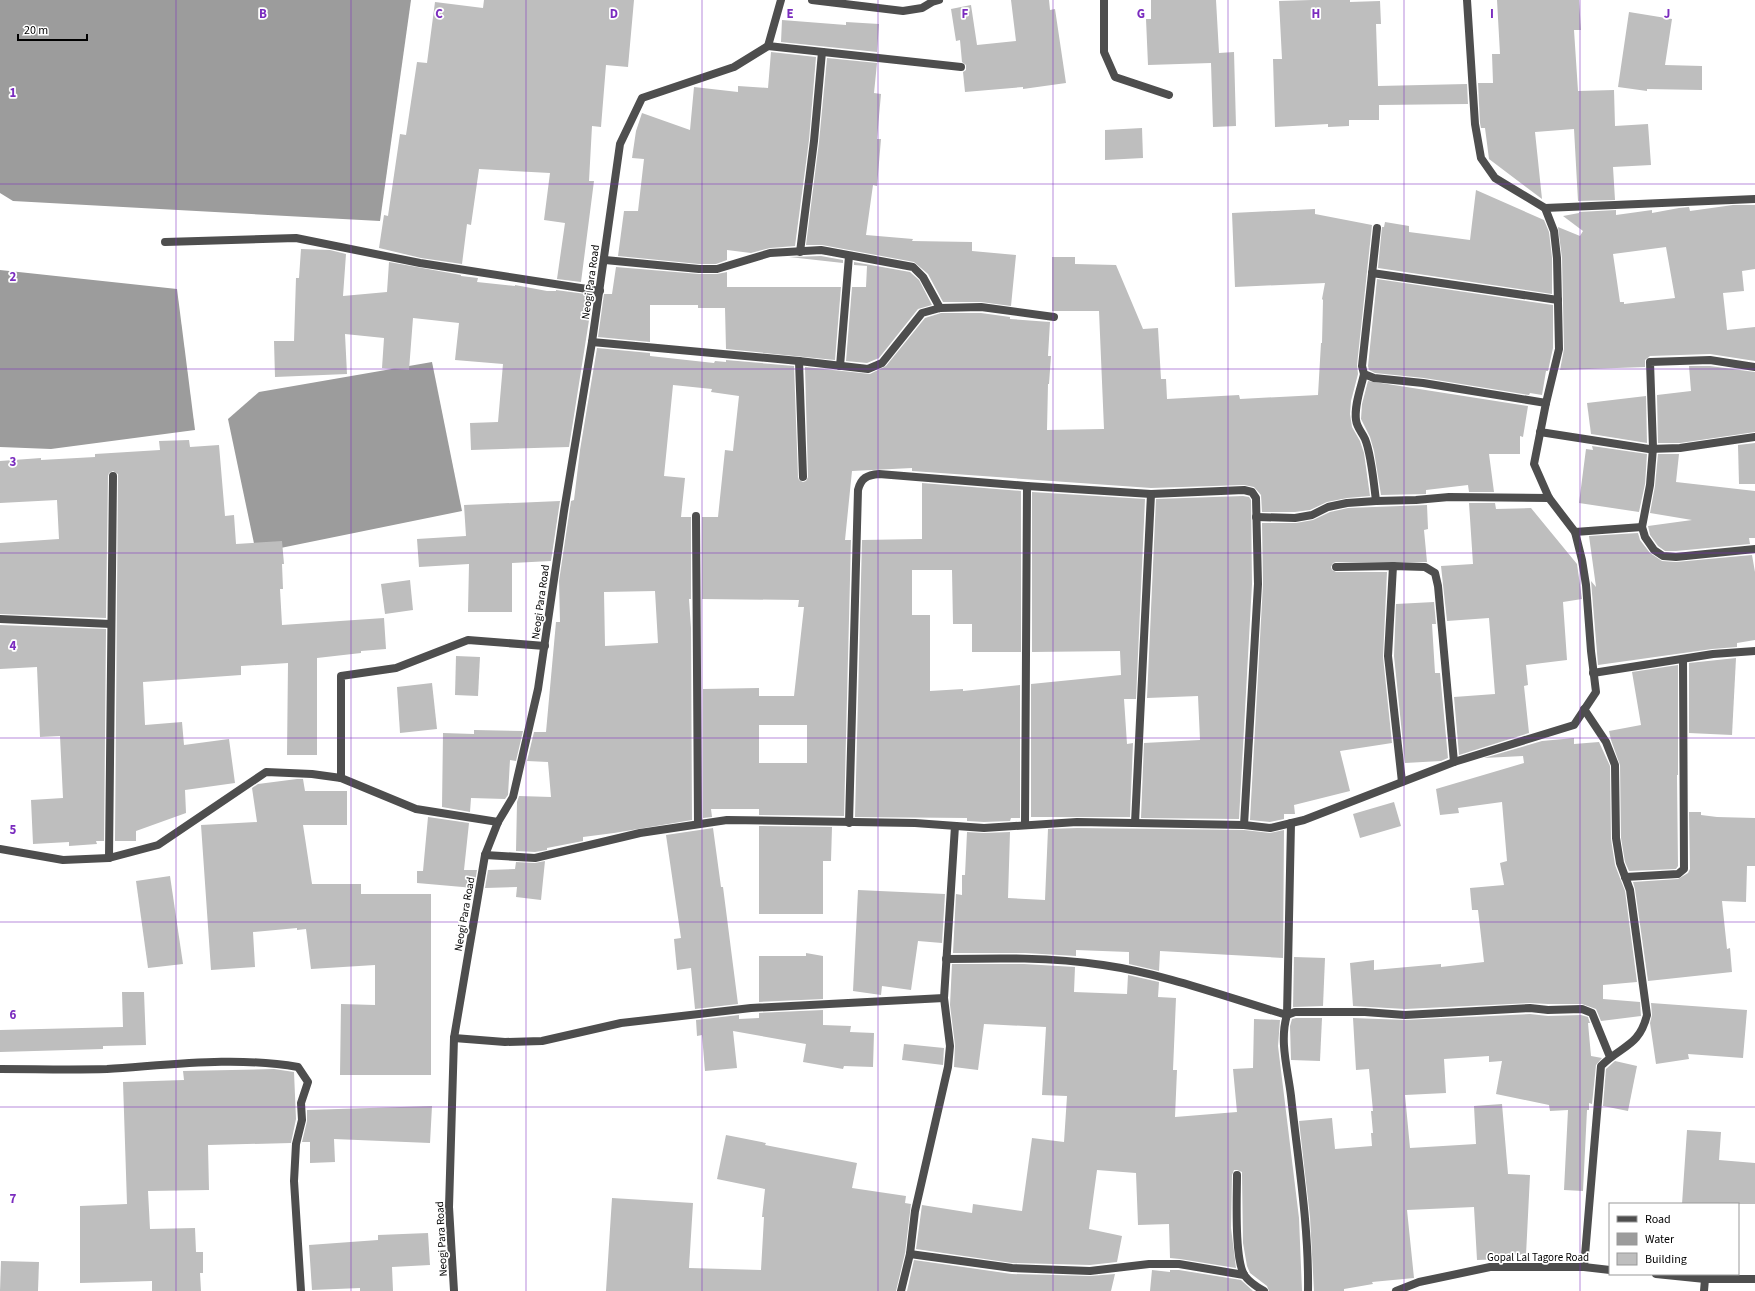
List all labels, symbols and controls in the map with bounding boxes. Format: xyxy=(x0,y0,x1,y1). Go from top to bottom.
text: B xyxy=(259,5,267,23)
text: C xyxy=(435,5,443,23)
text: D xyxy=(610,5,618,23)
text: E xyxy=(786,5,794,23)
text: F xyxy=(962,5,969,23)
text: G xyxy=(1137,5,1145,23)
text: H xyxy=(1312,5,1320,23)
text: I xyxy=(1490,5,1494,23)
text: J xyxy=(1664,5,1670,23)
scale bar xyxy=(18,16,87,42)
text: 20 m xyxy=(24,22,48,39)
text: 1 xyxy=(10,84,17,102)
street label: Neogi Para Road xyxy=(578,244,603,320)
text: 2 xyxy=(10,268,17,286)
text: 3 xyxy=(10,453,17,471)
street label: Neogi Para Road xyxy=(528,564,553,640)
text: 4 xyxy=(10,637,17,655)
text: 5 xyxy=(10,821,17,839)
street label: Neogi Para Road xyxy=(451,876,478,952)
text: 6 xyxy=(10,1006,17,1024)
text: 7 xyxy=(10,1190,17,1208)
street label: Neogi Para Road xyxy=(432,1201,451,1277)
legend xyxy=(1609,1203,1739,1275)
text: Road xyxy=(1645,1211,1671,1228)
text: Water xyxy=(1645,1231,1675,1248)
street label: Gopal Lal Tagore Road xyxy=(1487,1250,1589,1265)
text: Building xyxy=(1645,1251,1687,1268)

